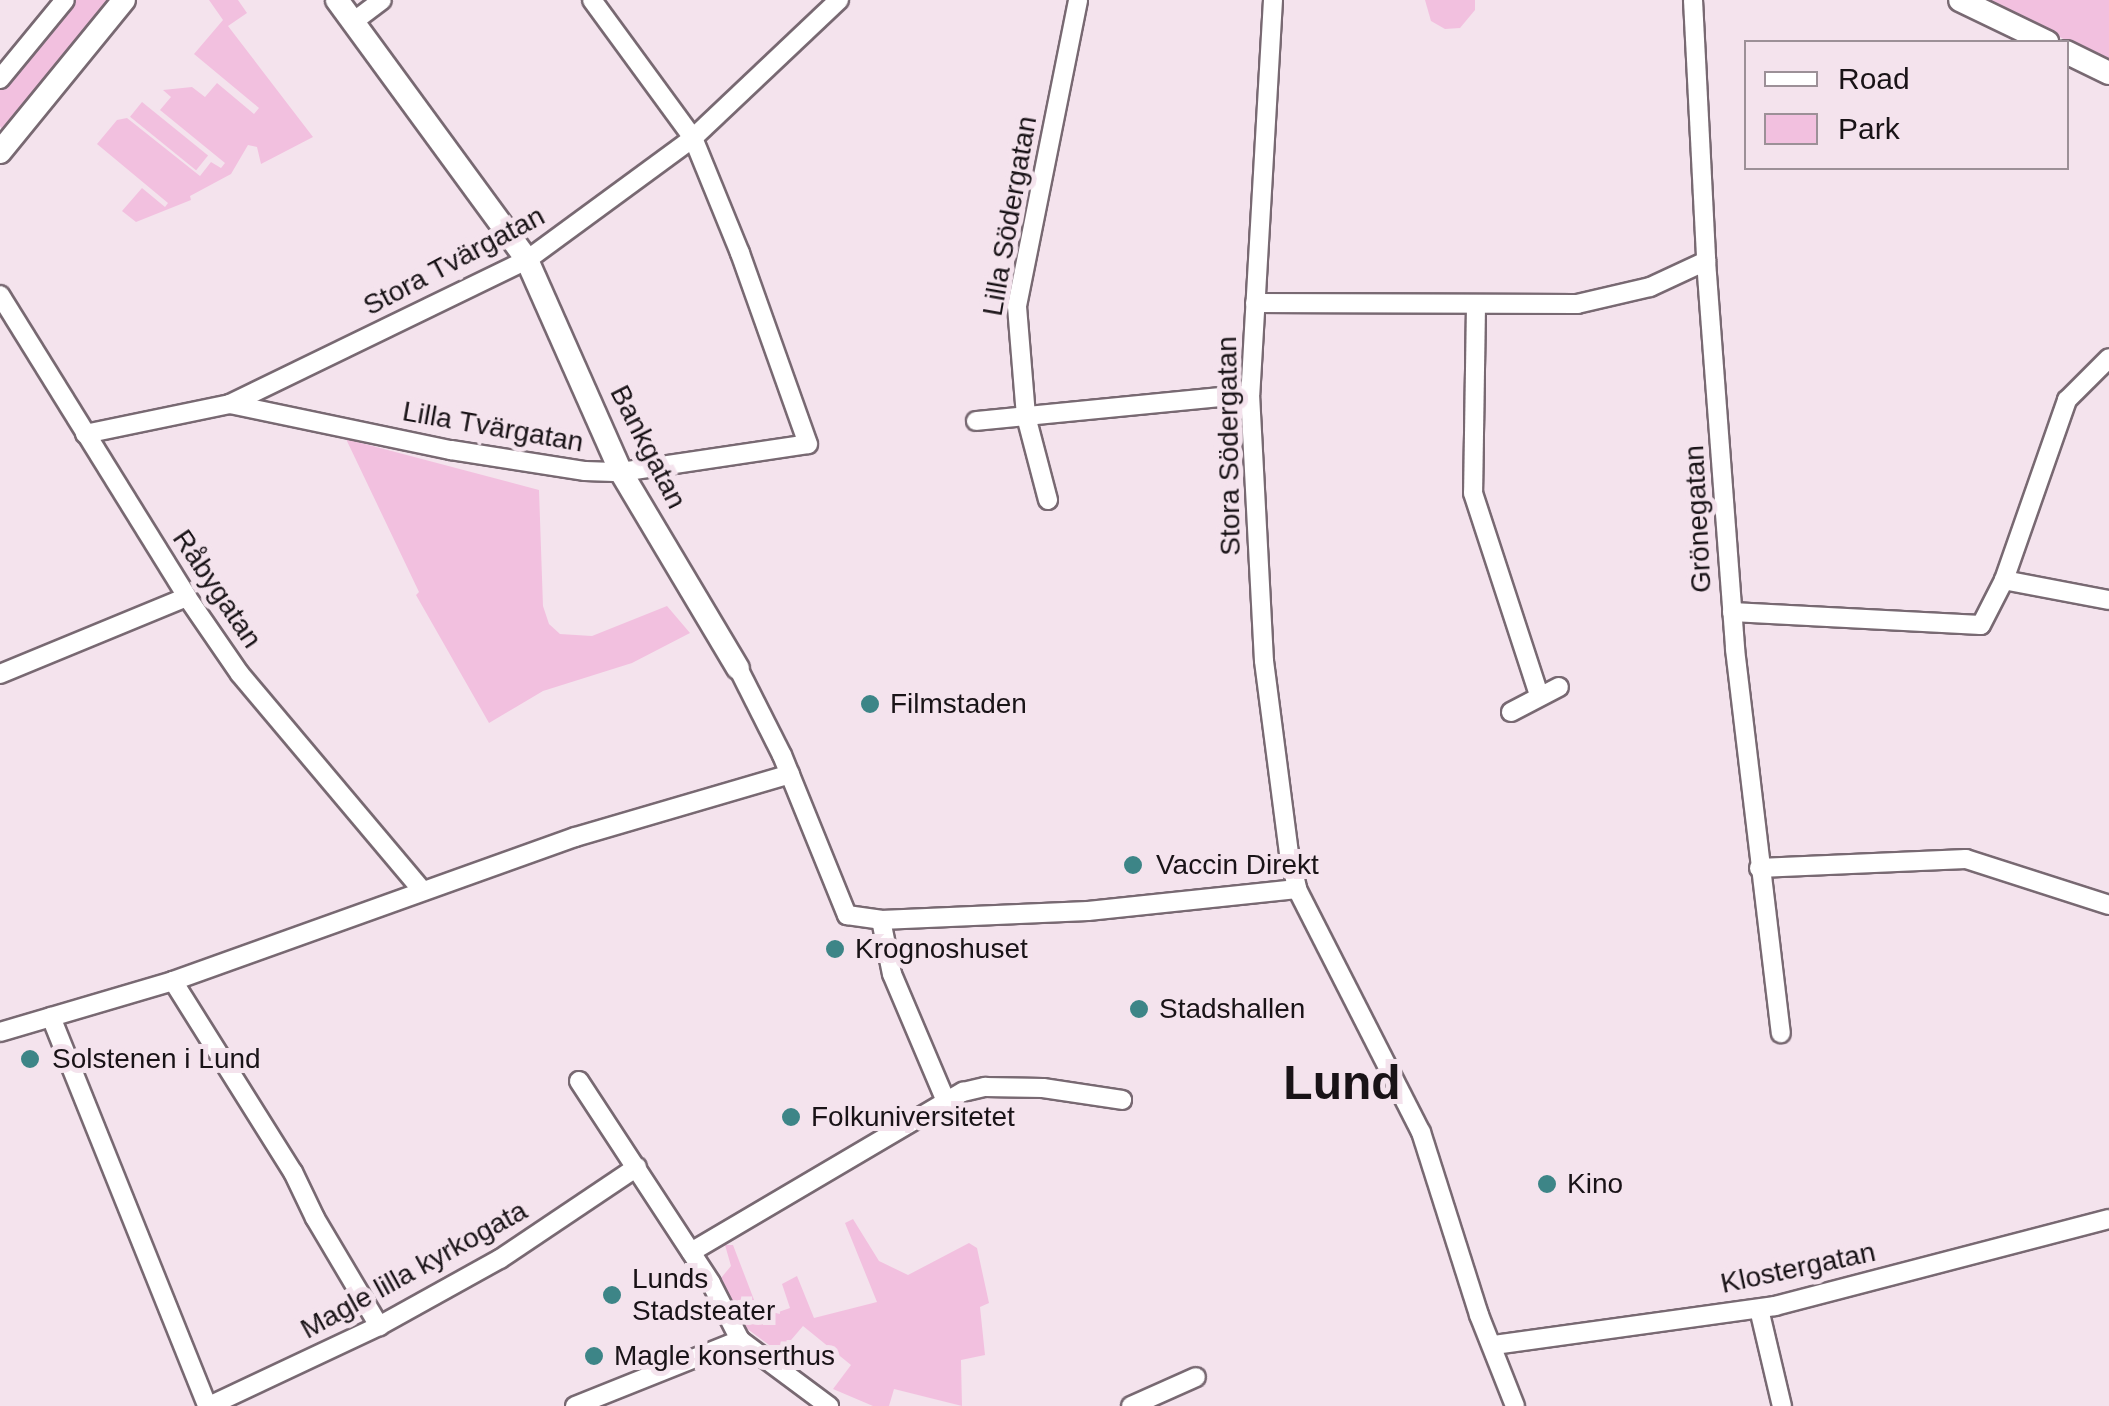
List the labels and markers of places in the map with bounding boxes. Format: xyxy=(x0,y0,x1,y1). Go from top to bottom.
place label: Filmstaden xyxy=(890,687,1027,721)
marker: Filmstaden xyxy=(859,693,881,715)
place label: Vaccin Direkt xyxy=(1156,848,1319,882)
marker: Vaccin Direkt xyxy=(1120,852,1146,878)
place label: Krognoshuset xyxy=(855,932,1028,966)
marker: Krognoshuset xyxy=(824,938,846,960)
place label: Stadshallen xyxy=(1159,992,1305,1026)
marker: Stadshallen xyxy=(1128,998,1150,1020)
place label: Solstenen i Lund xyxy=(52,1042,261,1076)
marker: Solstenen i Lund xyxy=(17,1046,43,1072)
place label: Folkuniversitetet xyxy=(811,1100,1015,1134)
marker: Folkuniversitetet xyxy=(780,1106,802,1128)
place label: Kino xyxy=(1567,1167,1623,1201)
marker: Kino xyxy=(1536,1173,1558,1195)
place label: Lunds Stadsteater xyxy=(632,1262,775,1328)
marker: Lunds Stadsteater xyxy=(601,1284,623,1306)
place label: Magle konserthus xyxy=(614,1339,835,1373)
marker: Magle konserthus xyxy=(583,1345,605,1367)

